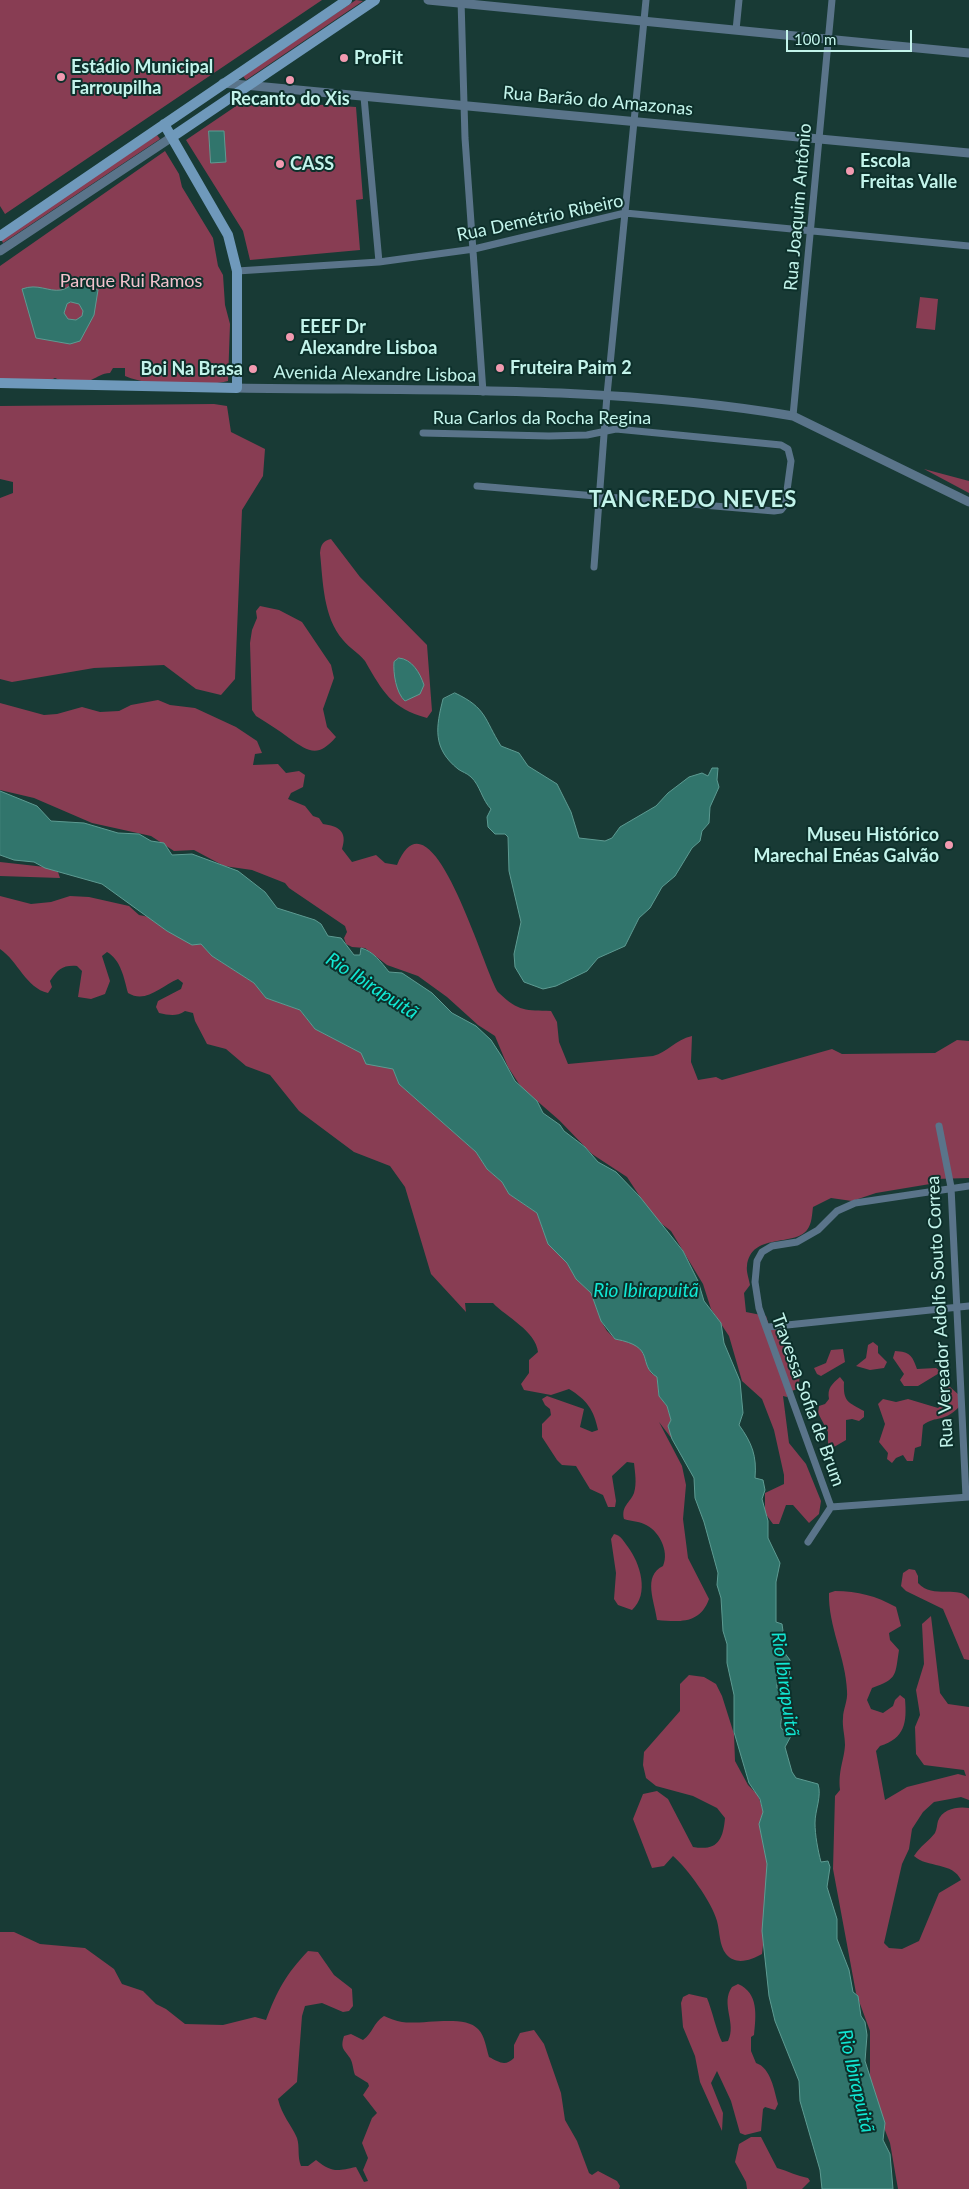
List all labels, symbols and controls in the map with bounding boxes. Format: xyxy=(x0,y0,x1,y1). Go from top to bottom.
scale bar xyxy=(789,20,915,52)
text: 100 m xyxy=(794,30,836,48)
place label: ProFit xyxy=(354,47,403,69)
marker: ProFit xyxy=(338,52,350,64)
place label: Estádio Municipal Farroupilha xyxy=(71,56,213,98)
marker: Estádio Municipal Farroupilha xyxy=(55,71,67,83)
marker: Recanto do Xis xyxy=(284,74,296,86)
street label: Rua Barão do Amazonas xyxy=(502,82,694,120)
place label: Recanto do Xis xyxy=(230,88,350,110)
street label: Rua Joaquim Antônio xyxy=(780,122,816,292)
place label: Escola Freitas Valle xyxy=(860,150,957,192)
place label: CASS xyxy=(290,153,334,175)
marker: CASS xyxy=(274,158,286,170)
marker: Escola Freitas Valle xyxy=(844,165,856,177)
street label: Rua Demétrio Ribeiro xyxy=(455,190,625,246)
park label: Parque Rui Ramos xyxy=(60,270,202,292)
place label: EEEF Dr Alexandre Lisboa xyxy=(300,316,437,358)
marker: EEEF Dr Alexandre Lisboa xyxy=(284,331,296,343)
place label: Fruteira Paim 2 xyxy=(510,357,632,379)
place label: Boi Na Brasa xyxy=(140,358,243,380)
street label: Avenida Alexandre Lisboa xyxy=(273,361,477,387)
marker: Fruteira Paim 2 xyxy=(494,362,506,374)
marker: Boi Na Brasa xyxy=(247,363,259,375)
street label: Rua Carlos da Rocha Regina xyxy=(433,407,651,429)
district label: TANCREDO NEVES xyxy=(587,487,799,513)
place label: Museu Histórico Marechal Enéas Galvão xyxy=(753,824,939,866)
marker: Museu Histórico Marechal Enéas Galvão xyxy=(943,839,955,851)
water label: Rio Ibirapuitã xyxy=(322,948,422,1024)
street label: Rua Vereador Adolfo Souto Correa xyxy=(922,1175,958,1449)
water label: Rio Ibirapuitã xyxy=(593,1280,699,1302)
street label: Travessa Sofia de Brum xyxy=(767,1311,849,1489)
water label: Rio Ibirapuitã xyxy=(766,1630,804,1738)
water label: Rio Ibirapuitã xyxy=(833,2027,879,2135)

